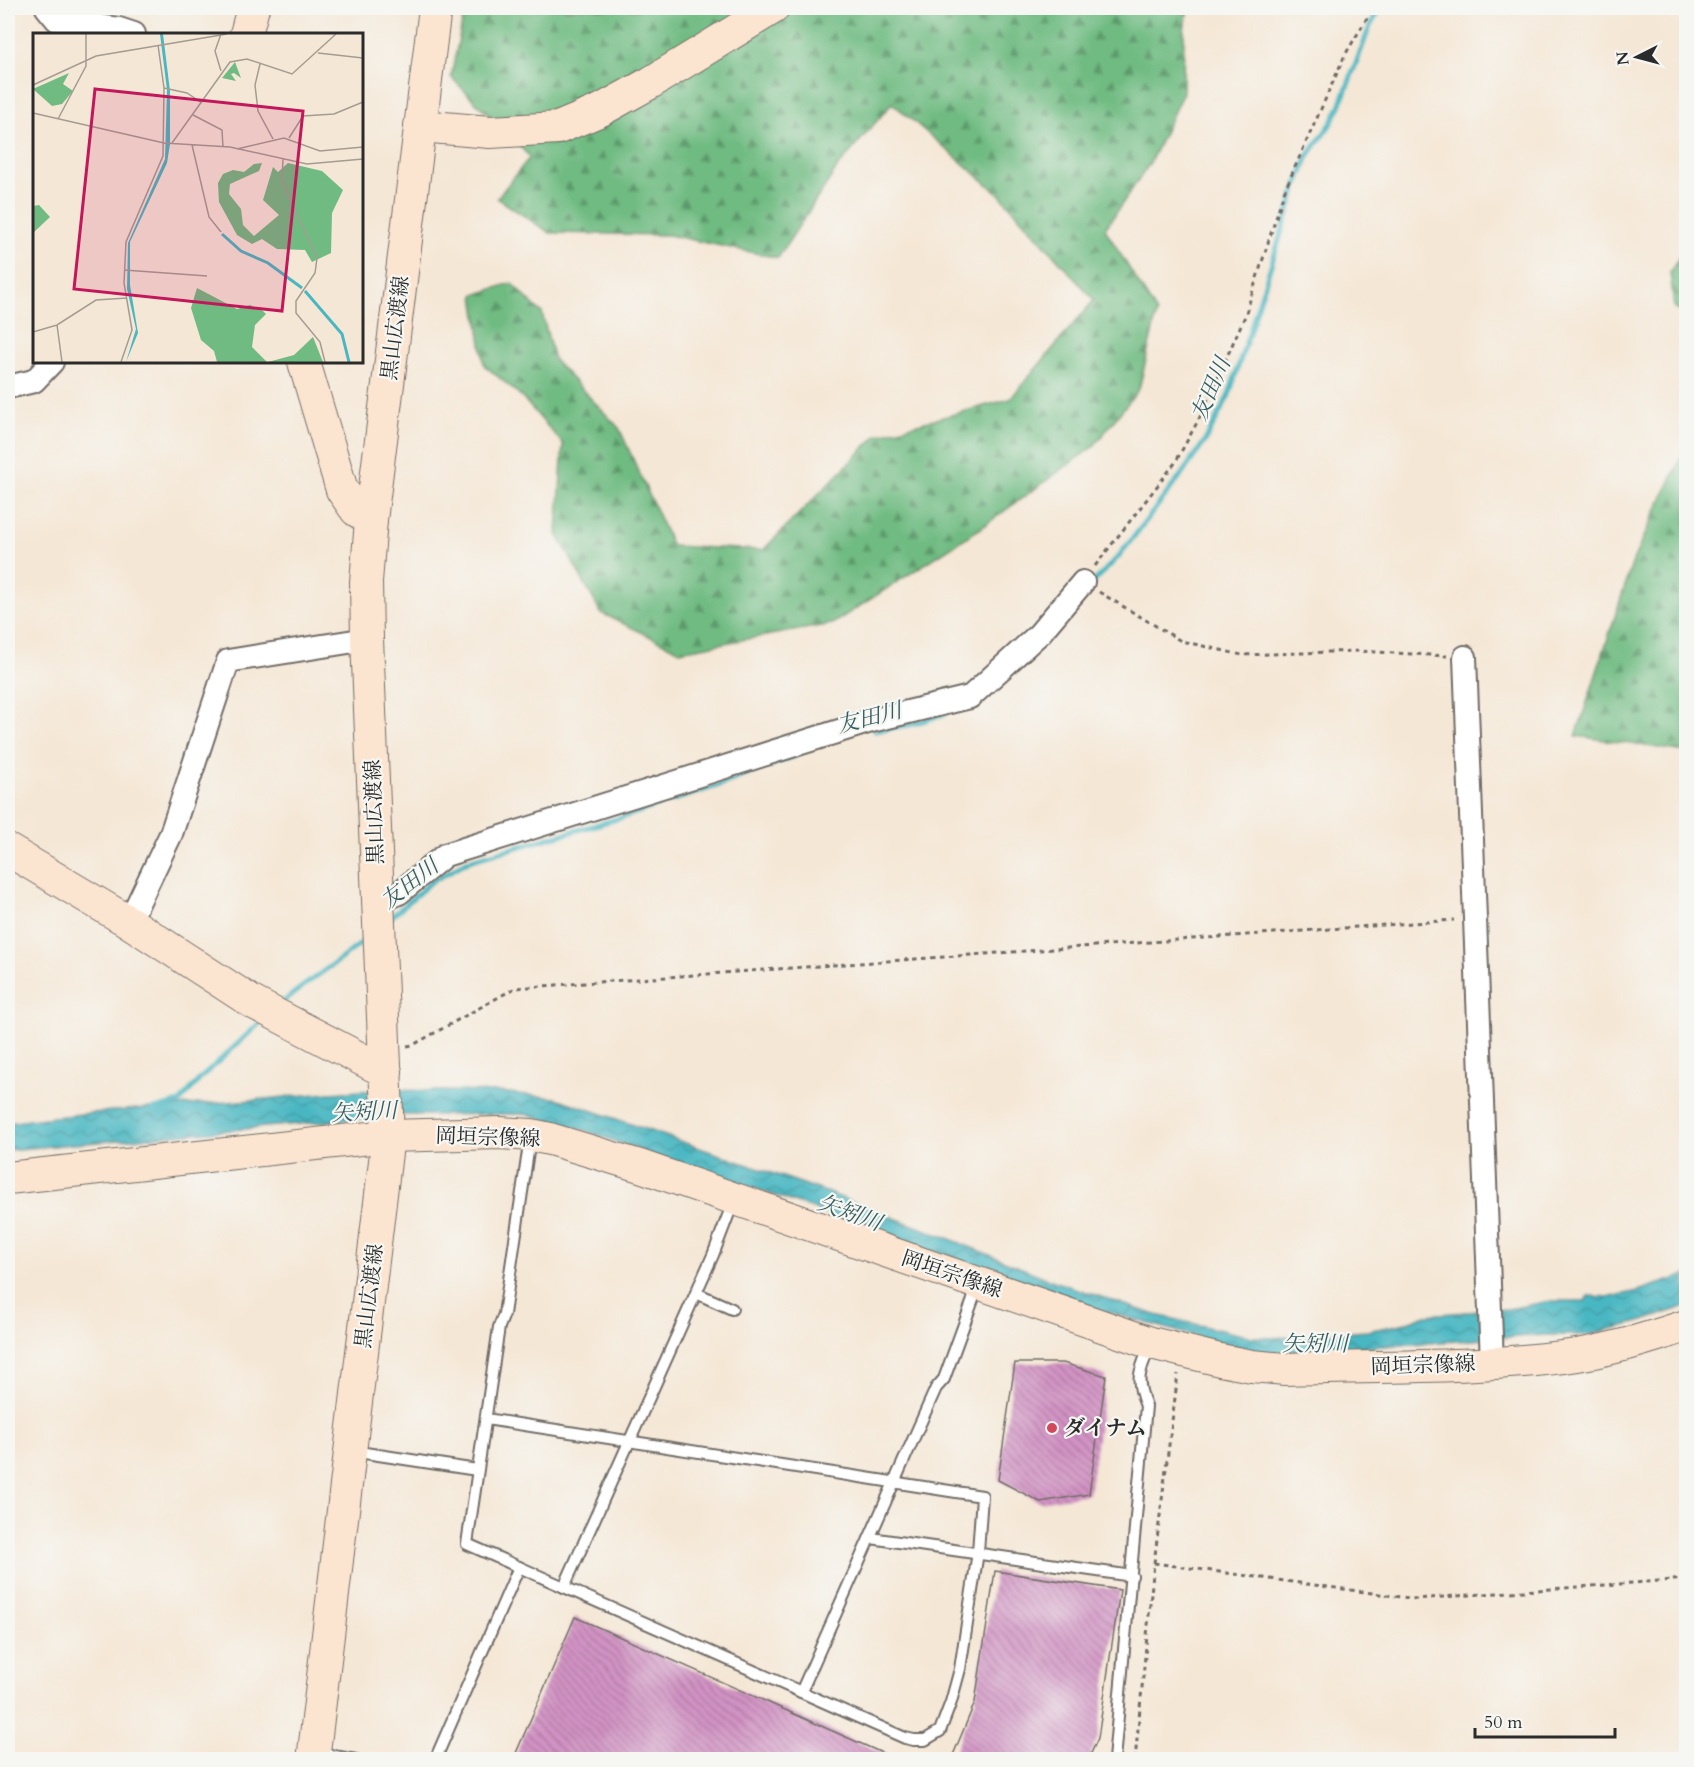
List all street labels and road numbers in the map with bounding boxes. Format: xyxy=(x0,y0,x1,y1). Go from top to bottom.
street label: 黒山広渡線 xyxy=(375,274,416,382)
street label: 黒山広渡線 xyxy=(358,759,391,865)
street label: 岡垣宗像線 xyxy=(435,1121,541,1154)
street label: 黒山広渡線 xyxy=(349,1242,390,1350)
street label: 岡垣宗像線 xyxy=(897,1244,1006,1305)
street label: 岡垣宗像線 xyxy=(1370,1349,1476,1382)

